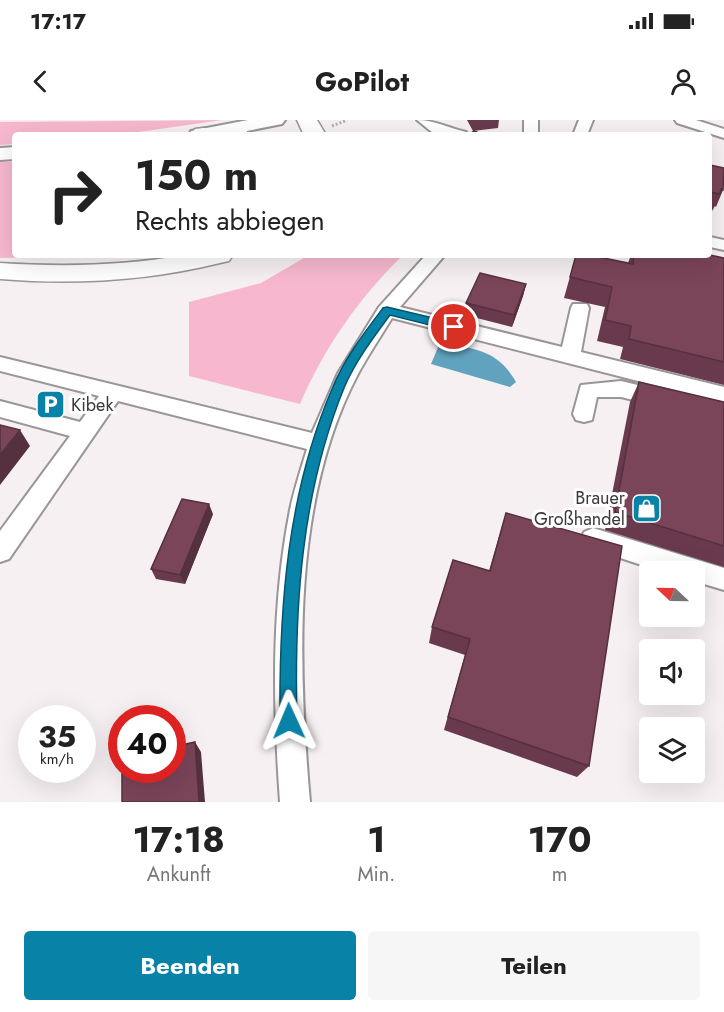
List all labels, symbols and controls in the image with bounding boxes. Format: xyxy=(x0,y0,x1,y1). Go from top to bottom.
text: 17:17 xyxy=(30,5,86,37)
text: GoPilot xyxy=(315,62,409,101)
icon: back xyxy=(24,65,57,98)
icon: person xyxy=(667,65,700,98)
text: 150 m xyxy=(135,145,258,206)
icon: right xyxy=(36,156,114,234)
text: Rechts abbiegen xyxy=(135,201,325,240)
pin xyxy=(428,301,479,352)
icon: arrive xyxy=(437,310,470,343)
parking icon: Kibek xyxy=(34,389,66,421)
place label: Kibek xyxy=(71,392,113,418)
place label: Brauer Großhandel xyxy=(534,485,626,532)
shop icon: Brauer Großhandel xyxy=(630,492,662,524)
north arrow xyxy=(639,561,705,627)
map controls xyxy=(639,561,705,783)
button: sound xyxy=(639,639,705,705)
position arrow xyxy=(257,689,321,753)
speed limit sign: 40 xyxy=(108,705,186,783)
text: 35 xyxy=(38,715,76,758)
button: layers xyxy=(639,717,705,783)
text: km/h xyxy=(40,748,74,770)
text: 17:18 xyxy=(132,813,225,865)
text: 1 xyxy=(367,813,385,865)
text: 170 xyxy=(528,813,592,865)
text: Ankunft xyxy=(147,860,211,889)
text: Min. xyxy=(357,860,395,889)
text: m xyxy=(552,860,567,889)
button: Beenden xyxy=(24,931,356,1000)
button: Teilen xyxy=(368,931,700,1000)

